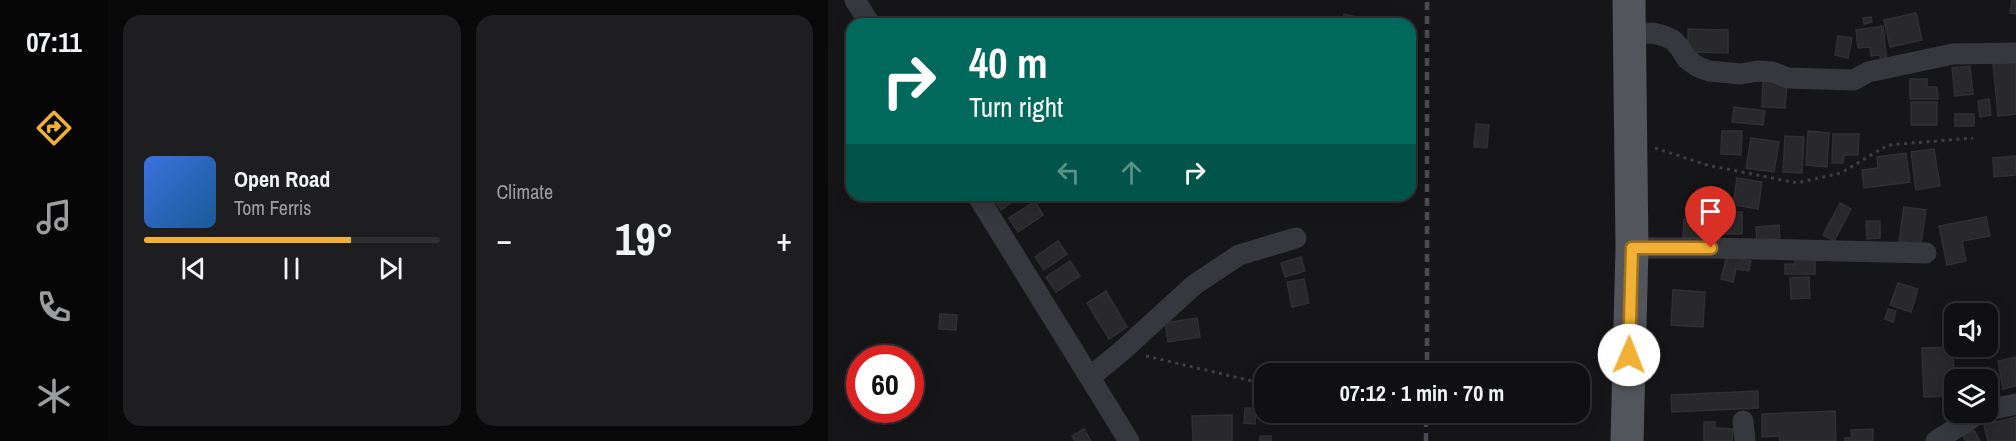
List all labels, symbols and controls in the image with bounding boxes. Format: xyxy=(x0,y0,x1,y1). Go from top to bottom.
text: 07:11 xyxy=(26,24,82,60)
text: 40 m xyxy=(969,35,1048,91)
icon: right xyxy=(870,42,948,120)
text: Turn right xyxy=(969,89,1063,125)
icon: directions xyxy=(33,107,75,149)
icon: left xyxy=(1052,156,1085,189)
icon: ahead xyxy=(1115,156,1148,189)
icon: right xyxy=(1178,156,1211,189)
text: Open Road xyxy=(234,164,330,194)
text: Climate xyxy=(497,178,553,205)
pin xyxy=(1685,186,1736,248)
text: Tom Ferris xyxy=(234,194,312,221)
icon: arrive xyxy=(1694,195,1727,228)
icon: music xyxy=(33,196,75,238)
text: 19° xyxy=(615,208,674,269)
text: − xyxy=(497,217,512,261)
text: + xyxy=(776,217,792,261)
icon: previous xyxy=(177,252,210,285)
icon: pause xyxy=(275,252,308,285)
icon: next xyxy=(374,252,407,285)
icon: phone xyxy=(33,286,75,328)
map controls xyxy=(1944,303,1998,423)
button: sound xyxy=(1944,303,1998,357)
position arrow xyxy=(1597,323,1661,387)
speed limit sign: 60 xyxy=(846,345,924,423)
button: layers xyxy=(1944,369,1998,423)
icon: climate xyxy=(33,375,75,417)
text: 07:12 · 1 min · 70 m xyxy=(1340,378,1504,408)

